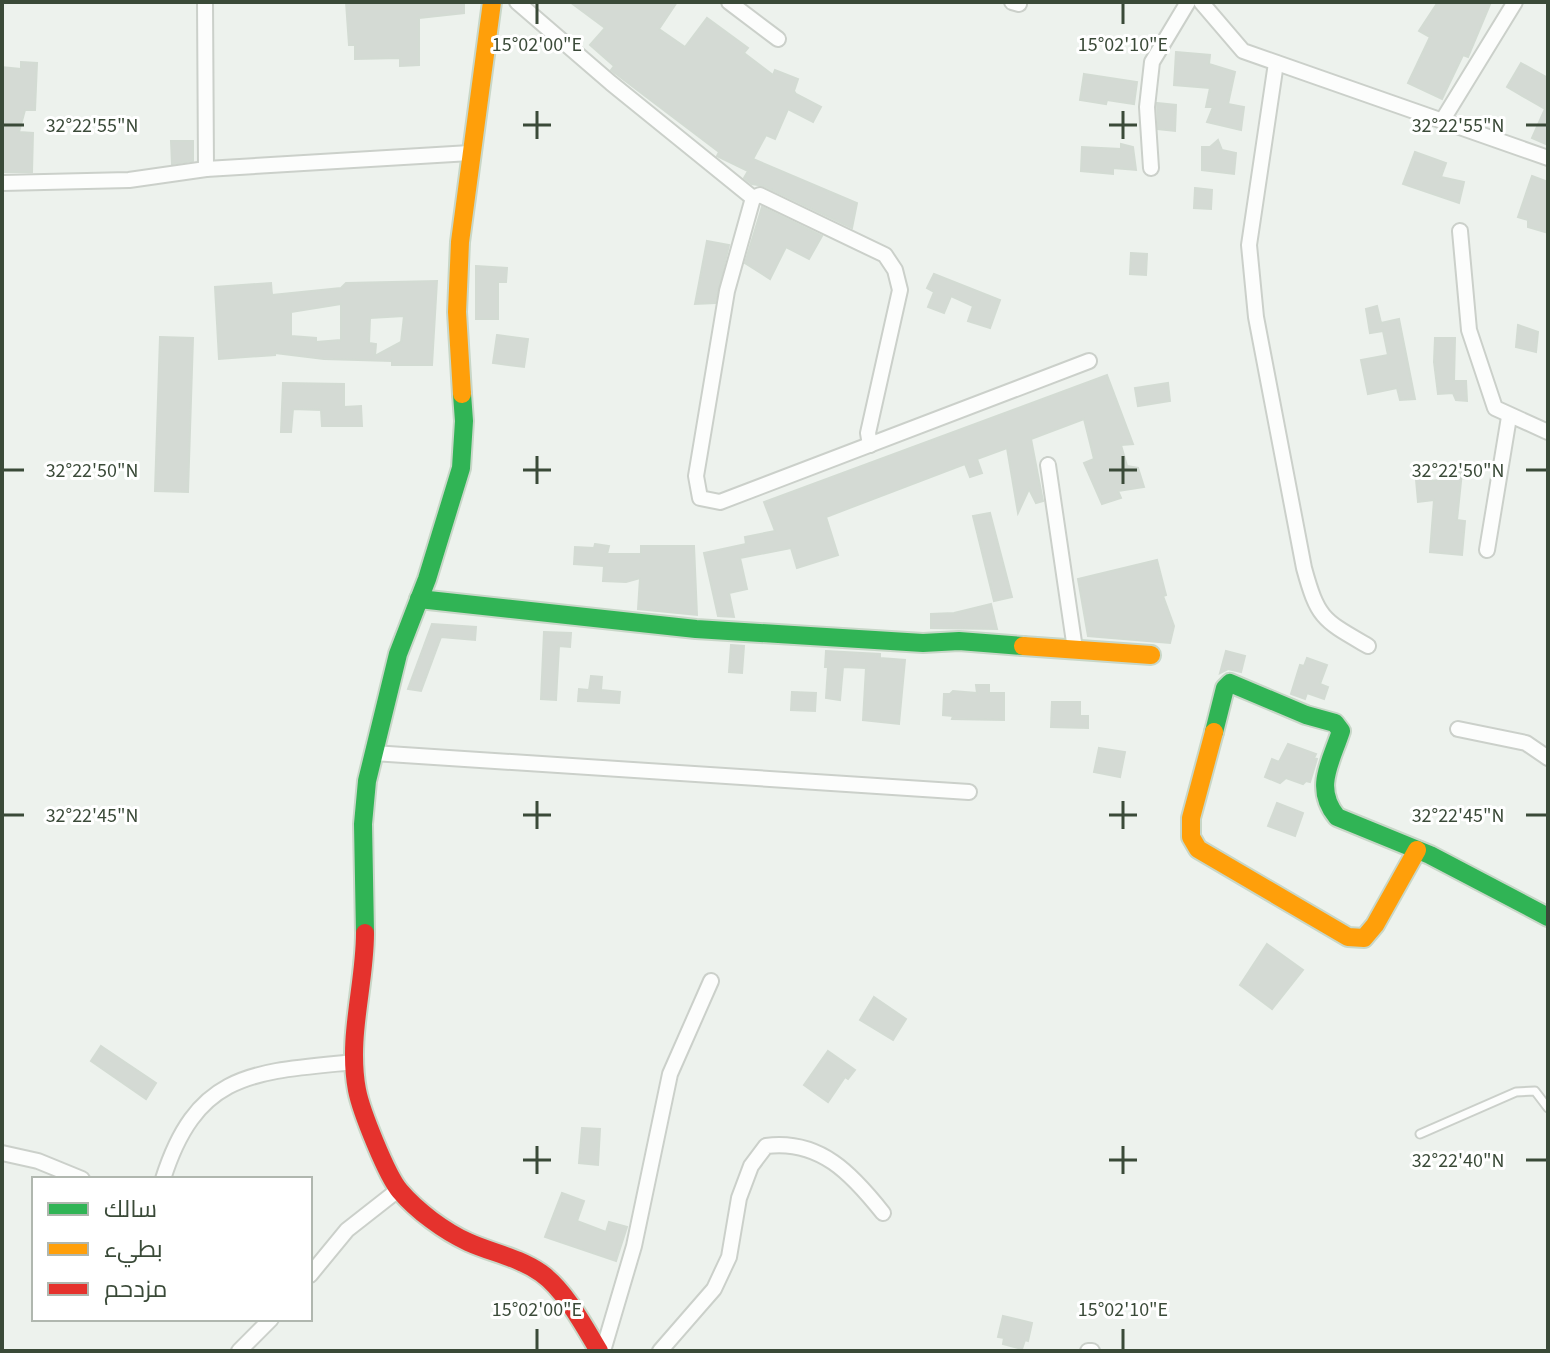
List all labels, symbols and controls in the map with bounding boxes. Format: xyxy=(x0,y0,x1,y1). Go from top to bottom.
text: 15°02'00"E xyxy=(492,31,582,59)
text: 15°02'10"E xyxy=(1078,31,1168,59)
text: 32°22'55"N xyxy=(46,112,138,140)
text: 32°22'55"N xyxy=(1412,112,1504,140)
text: 32°22'50"N xyxy=(46,457,138,485)
text: 32°22'50"N xyxy=(1412,457,1504,485)
text: 32°22'45"N xyxy=(46,802,138,830)
text: 32°22'45"N xyxy=(1412,802,1504,830)
text: 32°22'40"N xyxy=(1412,1147,1504,1175)
legend xyxy=(32,1177,312,1321)
text: سالك xyxy=(104,1192,157,1227)
text: بطيء xyxy=(104,1232,163,1268)
text: مزدحم xyxy=(104,1272,167,1307)
text: 15°02'00"E xyxy=(492,1296,582,1324)
text: 15°02'10"E xyxy=(1078,1296,1168,1324)

